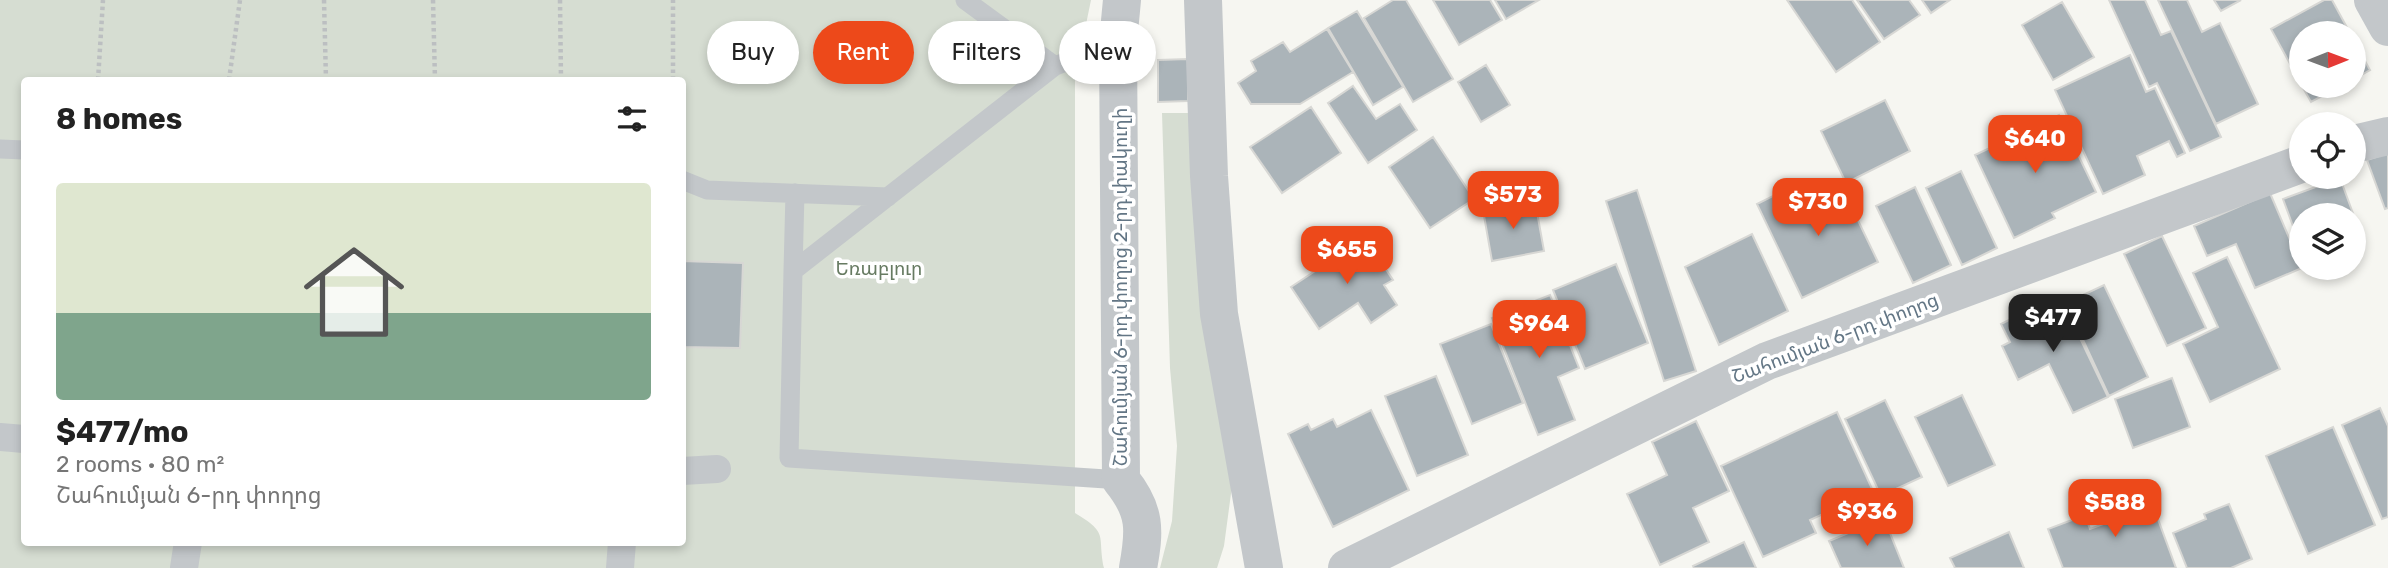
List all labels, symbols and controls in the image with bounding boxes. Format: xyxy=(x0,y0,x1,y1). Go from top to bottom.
chip: Buy xyxy=(707,21,799,84)
chip: Rent xyxy=(813,21,914,84)
chip: Filters xyxy=(928,21,1045,84)
chip: New xyxy=(1059,21,1156,84)
north arrow xyxy=(2289,21,2366,98)
map controls xyxy=(2289,21,2366,280)
icon: filters xyxy=(613,100,651,138)
text: 8 homes xyxy=(56,101,182,137)
street label: Շահումյան 6-րդ փողոց 2-րդ փակուղի xyxy=(1109,108,1132,466)
button: locate xyxy=(2289,112,2366,189)
pin: $640 xyxy=(1994,116,2076,175)
text: $640 xyxy=(2004,124,2066,152)
pin: $573 xyxy=(1472,172,1554,231)
pin: $730 xyxy=(1777,178,1859,238)
text: $573 xyxy=(1484,180,1542,208)
text: $730 xyxy=(1788,187,1848,215)
button: layers xyxy=(2289,203,2366,280)
pin: $655 xyxy=(1306,226,1388,286)
icon: home xyxy=(291,229,417,355)
text: $655 xyxy=(1317,235,1377,263)
park label: Եռաբլուր xyxy=(836,257,922,280)
street label: Շահումյան 6-րդ փողոց xyxy=(1729,288,1941,388)
pin: $477 xyxy=(2012,294,2094,354)
pin: $964 xyxy=(1498,300,1580,360)
text: $477 xyxy=(2025,303,2081,331)
text: $964 xyxy=(1509,309,1569,337)
text: $477/mo xyxy=(56,414,189,450)
text: 2 rooms · 80 m² xyxy=(56,450,224,478)
pin: $588 xyxy=(2074,480,2156,539)
text: Շահումյան 6-րդ փողոց xyxy=(56,481,321,509)
text: $588 xyxy=(2084,488,2146,516)
pin: $936 xyxy=(1826,489,1908,548)
text: $936 xyxy=(1837,497,1897,525)

